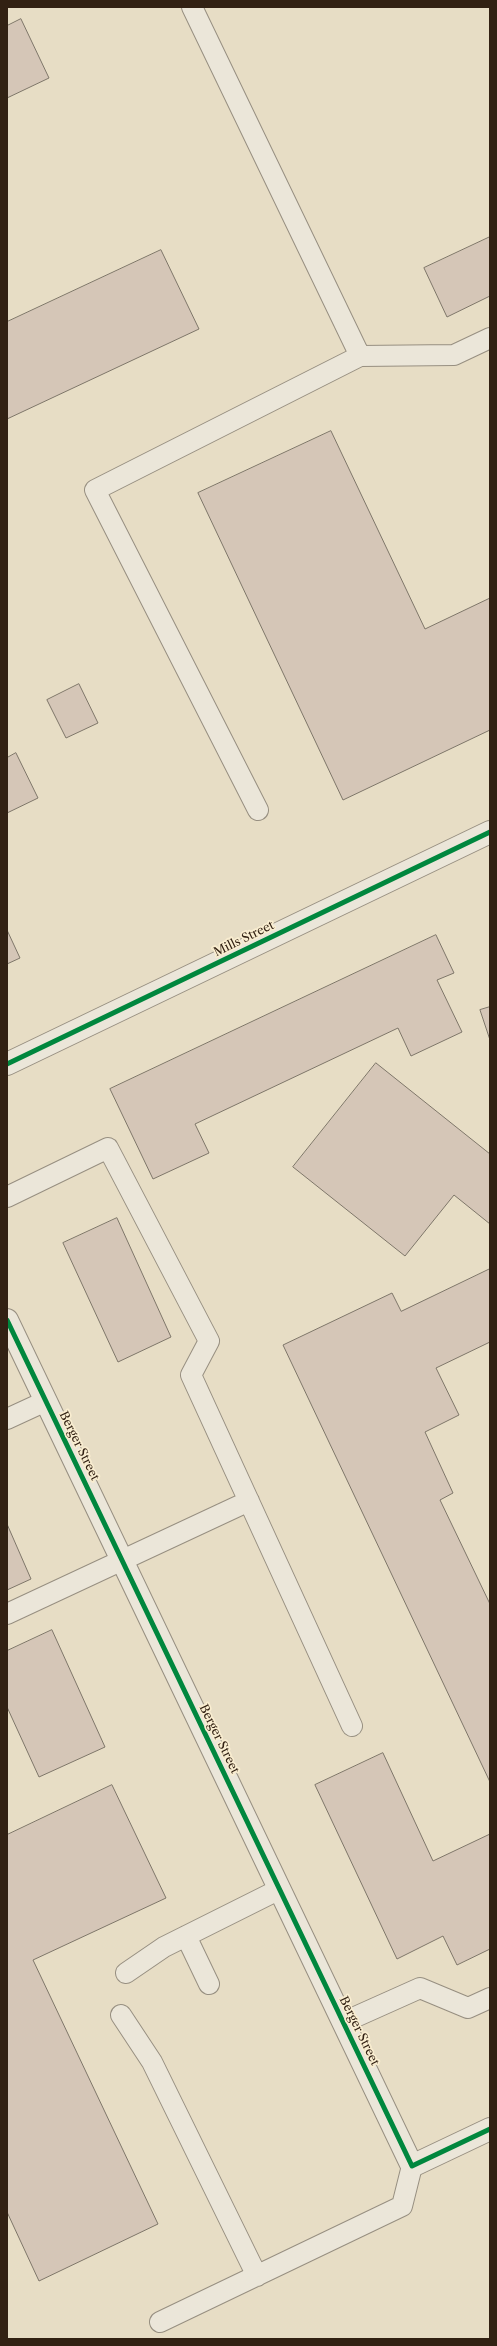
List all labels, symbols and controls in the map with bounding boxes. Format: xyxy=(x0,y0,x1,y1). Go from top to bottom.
street label: Mills Street xyxy=(211,918,277,960)
street label: Berger Street xyxy=(56,1409,102,1483)
street label: Berger Street xyxy=(196,1702,242,1776)
street label: Berger Street xyxy=(336,1994,382,2068)

